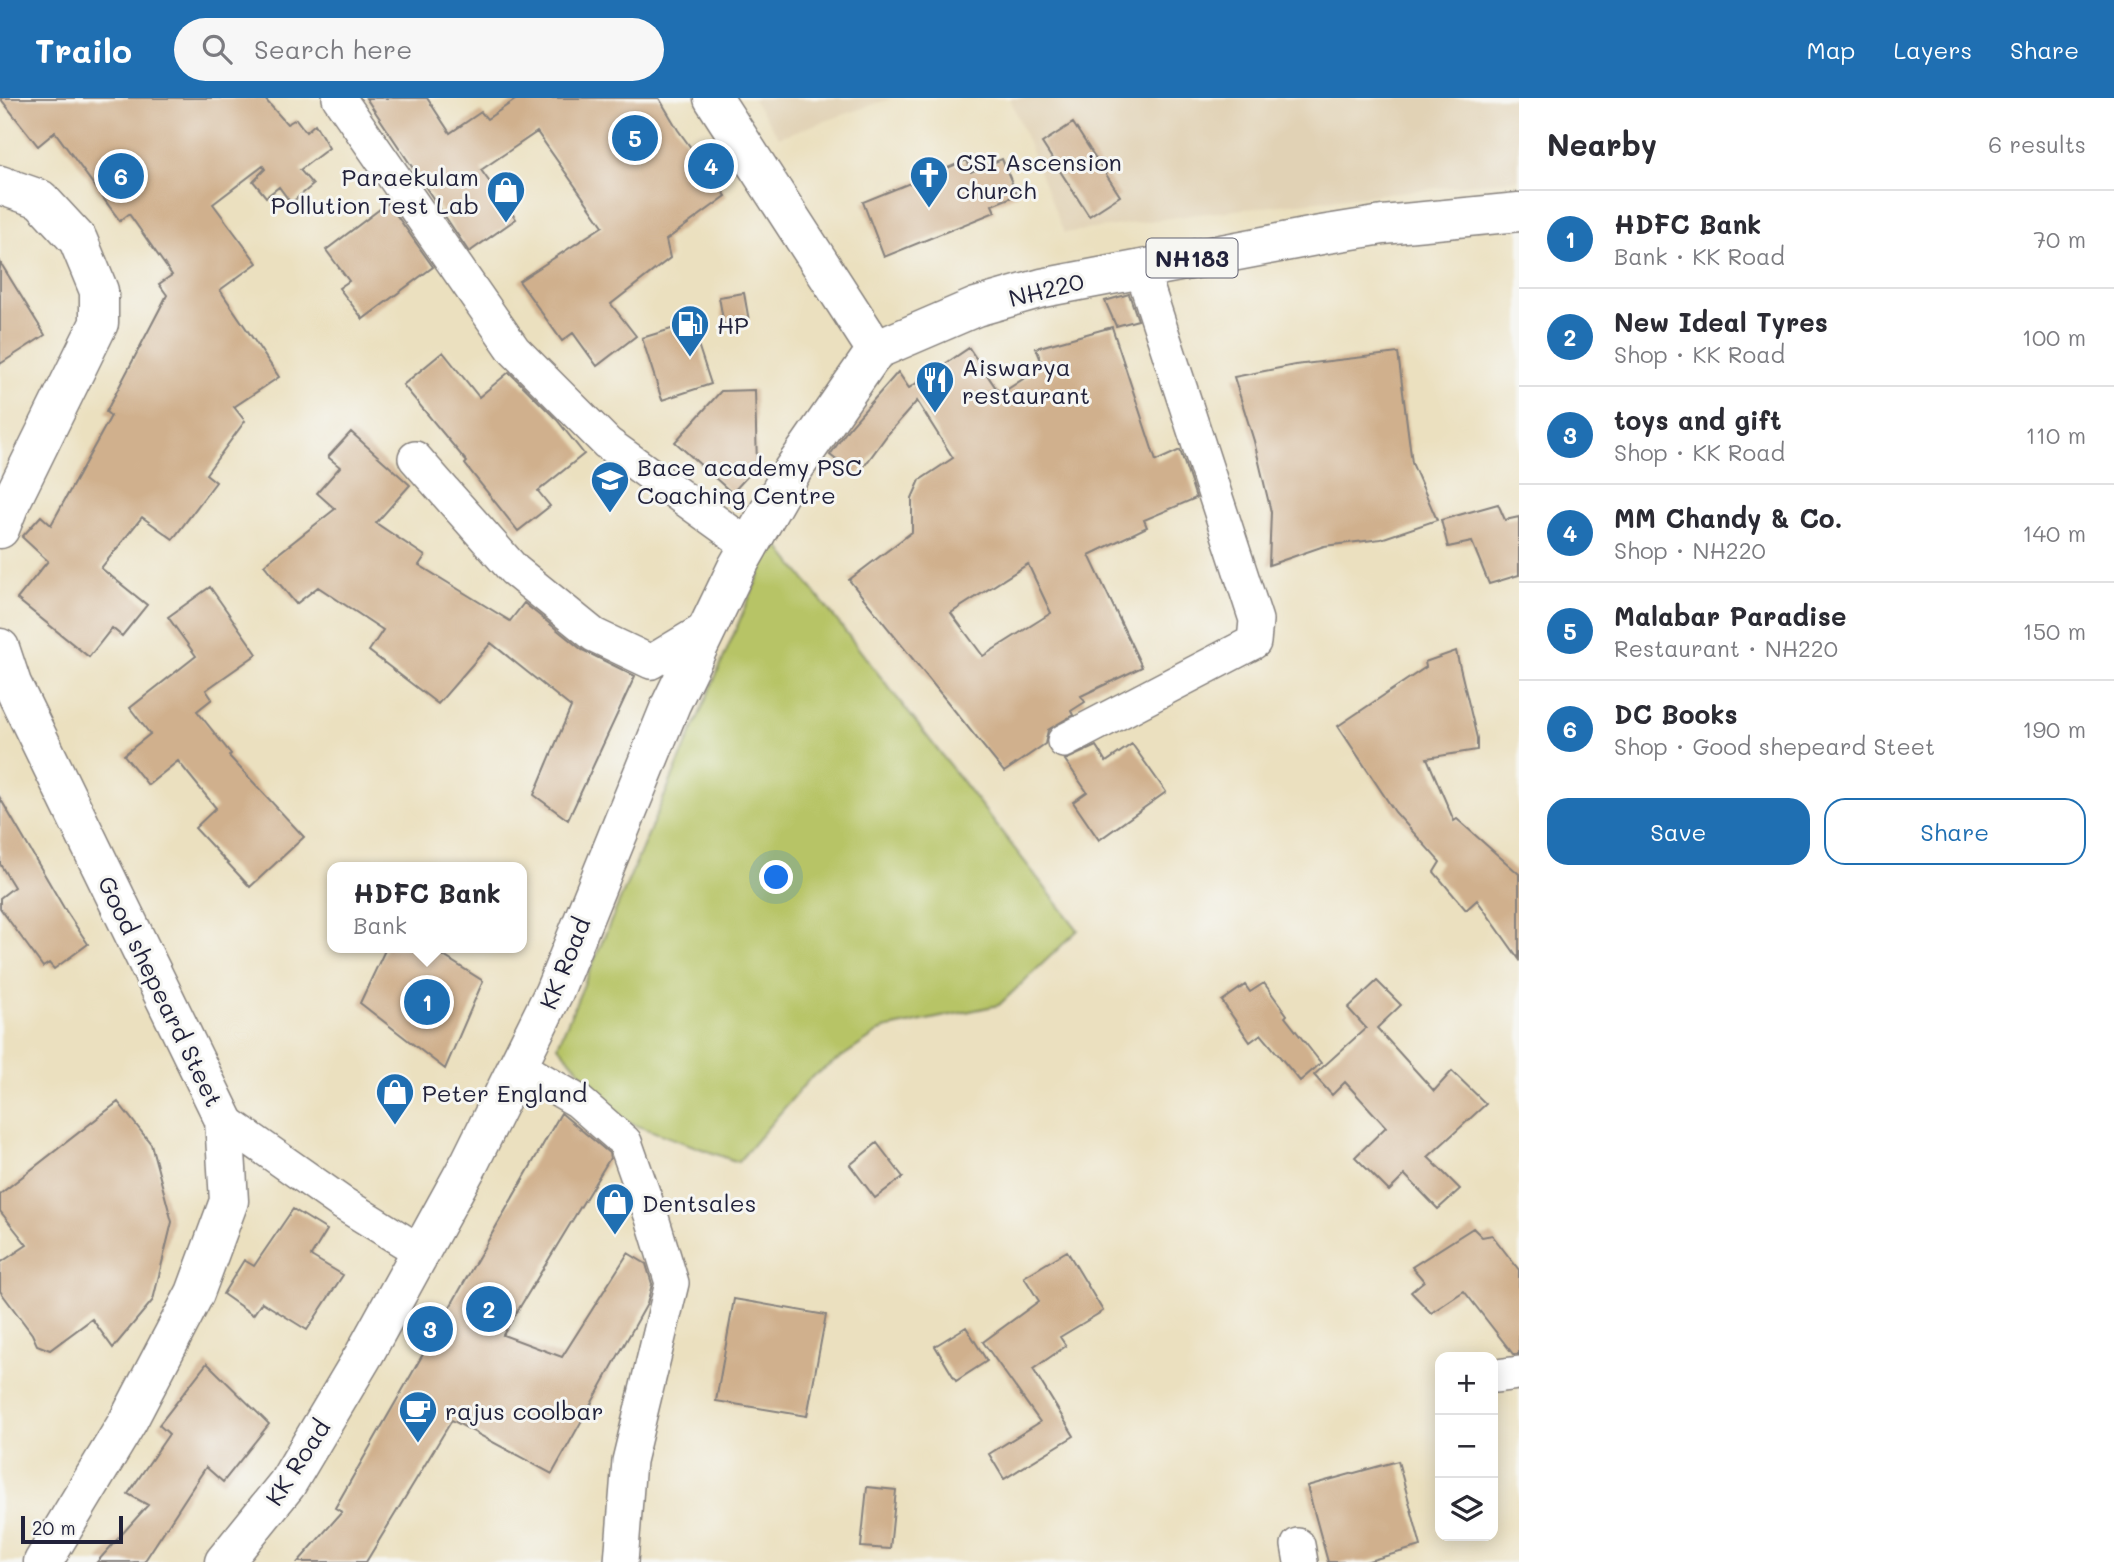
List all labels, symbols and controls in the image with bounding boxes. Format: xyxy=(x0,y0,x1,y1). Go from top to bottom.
search box xyxy=(174,18,664,81)
text: Trailo xyxy=(35,28,132,71)
icon: search xyxy=(198,30,236,68)
text: Search here xyxy=(254,32,412,66)
text: Map xyxy=(1807,34,1855,65)
text: Layers xyxy=(1893,34,1972,65)
text: Share xyxy=(2010,34,2079,65)
pin: 5 xyxy=(612,112,658,164)
text: Nearby xyxy=(1547,124,1657,164)
text: 6 results xyxy=(1988,129,2086,159)
pin: 4 xyxy=(688,140,734,192)
place label: CSI Ascension church xyxy=(956,146,1122,205)
pin: 6 xyxy=(98,150,144,202)
church icon: CSI Ascension church xyxy=(908,154,950,209)
place label: Paraekulam Pollution Test Lab xyxy=(271,161,479,220)
shop icon: Paraekulam Pollution Test Lab xyxy=(485,169,527,224)
text: HDFC Bank xyxy=(1614,207,1761,241)
text: 1 xyxy=(1565,224,1575,254)
text: 70 m xyxy=(2033,224,2086,254)
road number: NH183 xyxy=(1146,238,1238,278)
text: Bank · KK Road xyxy=(1614,241,1785,271)
street label: NH220 xyxy=(1005,265,1087,313)
fuel station icon: HP xyxy=(669,303,711,358)
text: New Ideal Tyres xyxy=(1614,305,1828,339)
place label: HP xyxy=(717,309,749,340)
text: 2 xyxy=(1564,322,1576,352)
text: 100 m xyxy=(2022,322,2086,352)
text: Shop · KK Road xyxy=(1614,339,1785,369)
place label: Aiswarya restaurant xyxy=(962,351,1090,410)
restaurant icon: Aiswarya restaurant xyxy=(914,359,956,414)
text: toys and gift xyxy=(1614,403,1782,437)
text: 3 xyxy=(1563,420,1577,450)
text: 110 m xyxy=(2026,420,2086,450)
text: Shop · KK Road xyxy=(1614,437,1785,467)
place label: Bace academy PSC Coaching Centre xyxy=(637,451,862,510)
school or university icon: Bace academy PSC Coaching Centre xyxy=(589,459,631,514)
text: MM Chandy & Co. xyxy=(1614,501,1843,535)
text: 4 xyxy=(1563,518,1577,548)
text: 140 m xyxy=(2022,518,2086,548)
text: Shop · NH220 xyxy=(1614,535,1766,565)
text: Malabar Paradise xyxy=(1614,599,1846,633)
text: 5 xyxy=(1563,616,1577,646)
text: 150 m xyxy=(2022,616,2086,646)
text: Restaurant · NH220 xyxy=(1614,633,1838,663)
text: DC Books xyxy=(1614,697,1738,731)
text: 6 xyxy=(1563,714,1577,744)
text: 190 m xyxy=(2022,714,2086,744)
text: Shop · Good shepeard Steet xyxy=(1614,731,1935,761)
button: Save xyxy=(1547,798,1810,865)
button: Share xyxy=(1824,798,2086,865)
your location xyxy=(759,860,793,894)
popup xyxy=(327,862,527,953)
street label: Good shepeard Steet xyxy=(92,870,230,1112)
text: HDFC Bank xyxy=(353,876,501,910)
text: Bank xyxy=(353,910,407,940)
street label: KK Road xyxy=(532,912,596,1014)
pin: 1 xyxy=(404,976,450,1028)
shop icon: Peter England xyxy=(374,1071,416,1126)
place label: Peter England xyxy=(422,1077,587,1108)
shop icon: Dentsales xyxy=(594,1181,636,1236)
place label: Dentsales xyxy=(642,1187,756,1218)
pin: 2 xyxy=(466,1283,512,1335)
pin: 3 xyxy=(407,1303,453,1355)
map controls xyxy=(1435,1352,1498,1541)
button: + xyxy=(1435,1352,1498,1415)
cafe icon: rajus coolbar xyxy=(397,1389,439,1444)
place label: rajus coolbar xyxy=(445,1395,603,1426)
street label: KK Road xyxy=(258,1413,336,1511)
button: − xyxy=(1435,1415,1498,1478)
button: layers xyxy=(1435,1478,1498,1541)
scale bar xyxy=(21,1513,122,1545)
text: 20 m xyxy=(32,1515,76,1540)

